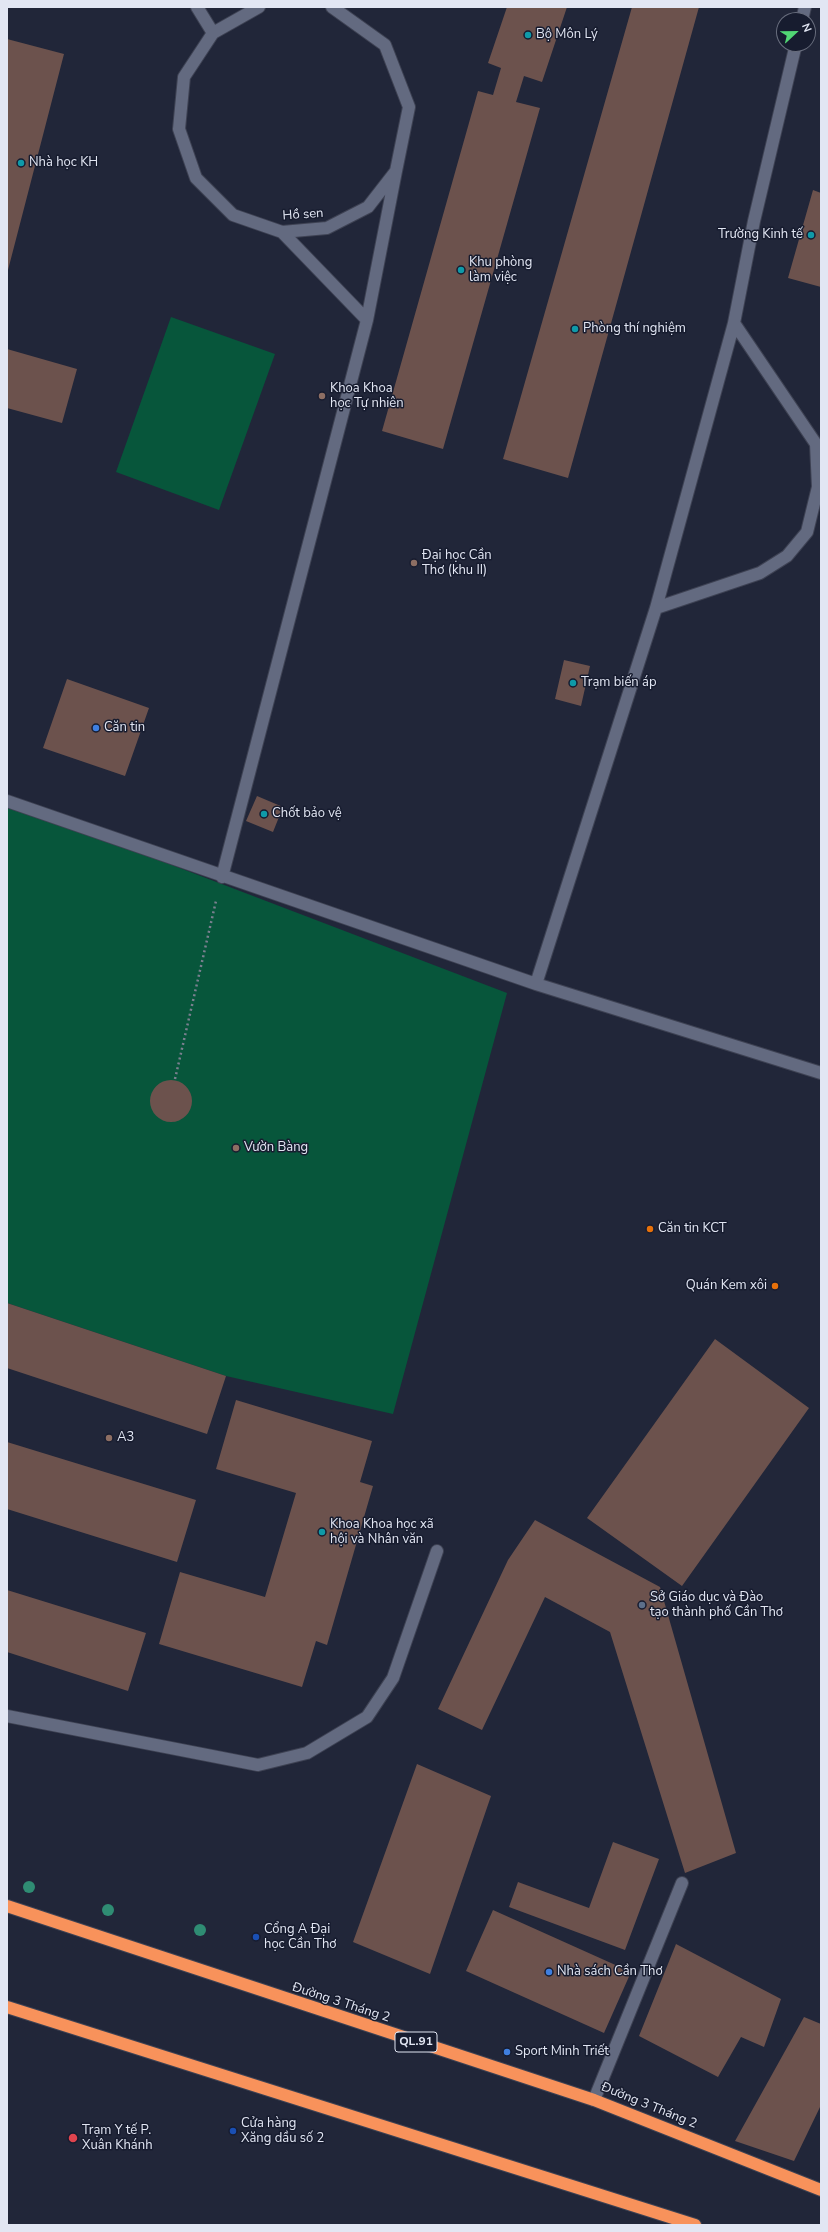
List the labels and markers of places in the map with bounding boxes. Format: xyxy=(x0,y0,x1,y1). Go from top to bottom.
place label: Bộ Môn Lý xyxy=(536,27,598,43)
marker: Bộ Môn Lý xyxy=(523,30,533,40)
place label: Nhà học KH xyxy=(29,155,98,171)
marker: Nhà học KH xyxy=(16,158,26,168)
place label: Trường Kinh tế xyxy=(718,227,803,243)
marker: Trường Kinh tế xyxy=(806,230,816,240)
place label: Khu phòng làm việc xyxy=(469,255,532,286)
marker: Khu phòng làm việc xyxy=(456,265,466,275)
place label: Phòng thí nghiệm xyxy=(583,321,686,337)
marker: Phòng thí nghiệm xyxy=(570,324,580,334)
place label: Khoa Khoa học Tự nhiên xyxy=(330,381,404,412)
marker: Khoa Khoa học Tự nhiên xyxy=(317,391,327,401)
place label: Đại học Cần Thơ (khu II) xyxy=(422,548,492,579)
marker: Đại học Cần Thơ (khu II) xyxy=(409,558,419,568)
place label: Trạm biến áp xyxy=(581,675,656,691)
marker: Trạm biến áp xyxy=(568,678,578,688)
place label: Căn tin xyxy=(104,720,145,736)
marker: Căn tin xyxy=(91,723,101,733)
place label: Chốt bảo vệ xyxy=(272,806,342,822)
marker: Chốt bảo vệ xyxy=(259,809,269,819)
place label: Vườn Bàng xyxy=(244,1140,308,1156)
marker: Vườn Bàng xyxy=(231,1143,241,1153)
place label: Căn tin KCT xyxy=(658,1221,727,1237)
marker: Căn tin KCT xyxy=(645,1224,655,1234)
place label: Quán Kem xôi xyxy=(686,1278,767,1294)
marker: Quán Kem xôi xyxy=(770,1281,780,1291)
place label: A3 xyxy=(117,1430,134,1446)
marker: A3 xyxy=(104,1433,114,1443)
place label: Khoa Khoa học xã hội và Nhân văn xyxy=(330,1517,434,1548)
marker: Khoa Khoa học xã hội và Nhân văn xyxy=(317,1527,327,1537)
place label: Sở Giáo dục và Đào tạo thành phố Cần Thơ xyxy=(650,1590,783,1621)
marker: Sở Giáo dục và Đào tạo thành phố Cần Thơ xyxy=(637,1600,647,1610)
place label: Cổng A Đại học Cần Thơ xyxy=(264,1922,337,1953)
marker: Cổng A Đại học Cần Thơ xyxy=(251,1932,261,1942)
place label: Nhà sách Cần Thơ xyxy=(557,1964,663,1980)
marker: Nhà sách Cần Thơ xyxy=(544,1967,554,1977)
place label: Sport Minh Triết xyxy=(515,2044,609,2060)
marker: Sport Minh Triết xyxy=(502,2047,512,2057)
place label: Cửa hàng Xăng dầu số 2 xyxy=(241,2116,324,2147)
place label: Trạm Y tế P. Xuân Khánh xyxy=(82,2123,153,2154)
marker: Cửa hàng Xăng dầu số 2 xyxy=(228,2126,238,2136)
marker: Trạm Y tế P. Xuân Khánh xyxy=(67,2132,79,2144)

